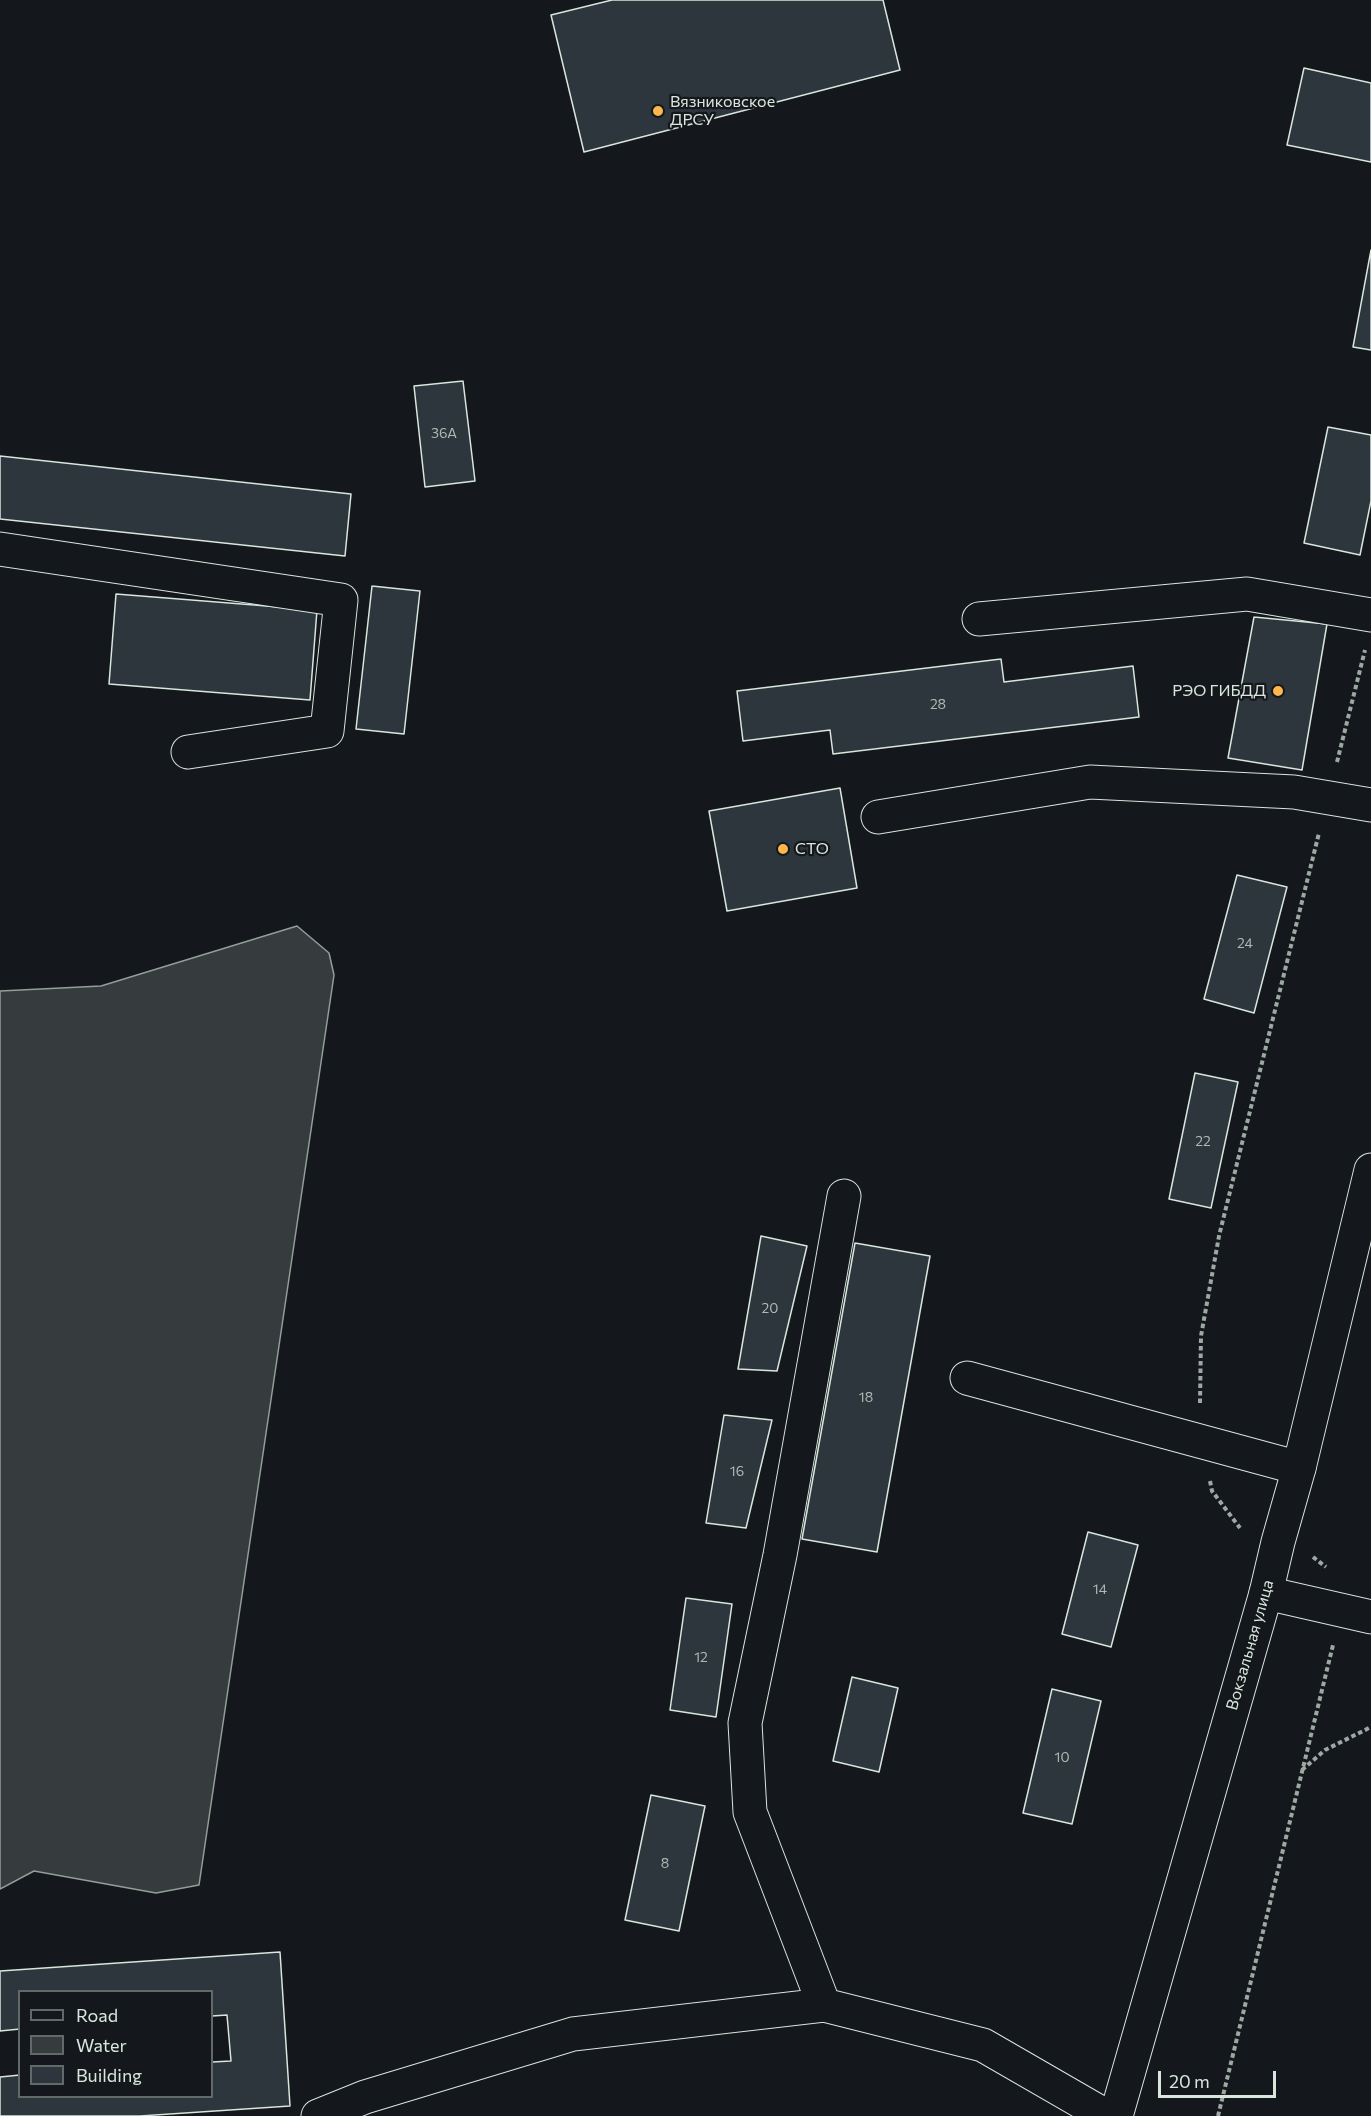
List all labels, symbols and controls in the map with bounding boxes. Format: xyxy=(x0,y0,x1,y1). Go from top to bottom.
place label: Вязниковское ДРСУ xyxy=(670,92,775,130)
marker: Вязниковское ДРСУ xyxy=(651,104,665,118)
house number: 36А xyxy=(431,425,457,441)
place label: РЭО ГИБДД xyxy=(1172,681,1266,701)
marker: РЭО ГИБДД xyxy=(1271,684,1285,698)
house number: 28 xyxy=(930,696,946,712)
place label: СТО xyxy=(795,839,829,859)
marker: СТО xyxy=(776,842,790,856)
house number: 24 xyxy=(1237,935,1253,951)
house number: 22 xyxy=(1195,1133,1211,1149)
house number: 20 xyxy=(762,1300,778,1316)
house number: 18 xyxy=(859,1389,873,1405)
house number: 16 xyxy=(730,1463,744,1479)
street label: Вокзальная улица xyxy=(1222,1578,1278,1712)
house number: 14 xyxy=(1093,1581,1107,1597)
house number: 12 xyxy=(694,1649,708,1665)
house number: 10 xyxy=(1054,1749,1070,1765)
house number: 8 xyxy=(661,1855,669,1871)
legend xyxy=(18,1990,213,2098)
text: Road xyxy=(76,2004,118,2026)
text: Water xyxy=(76,2034,127,2056)
scale bar xyxy=(1161,2059,1280,2097)
text: Building xyxy=(76,2064,142,2086)
text: 20 m xyxy=(1169,2070,1210,2092)

